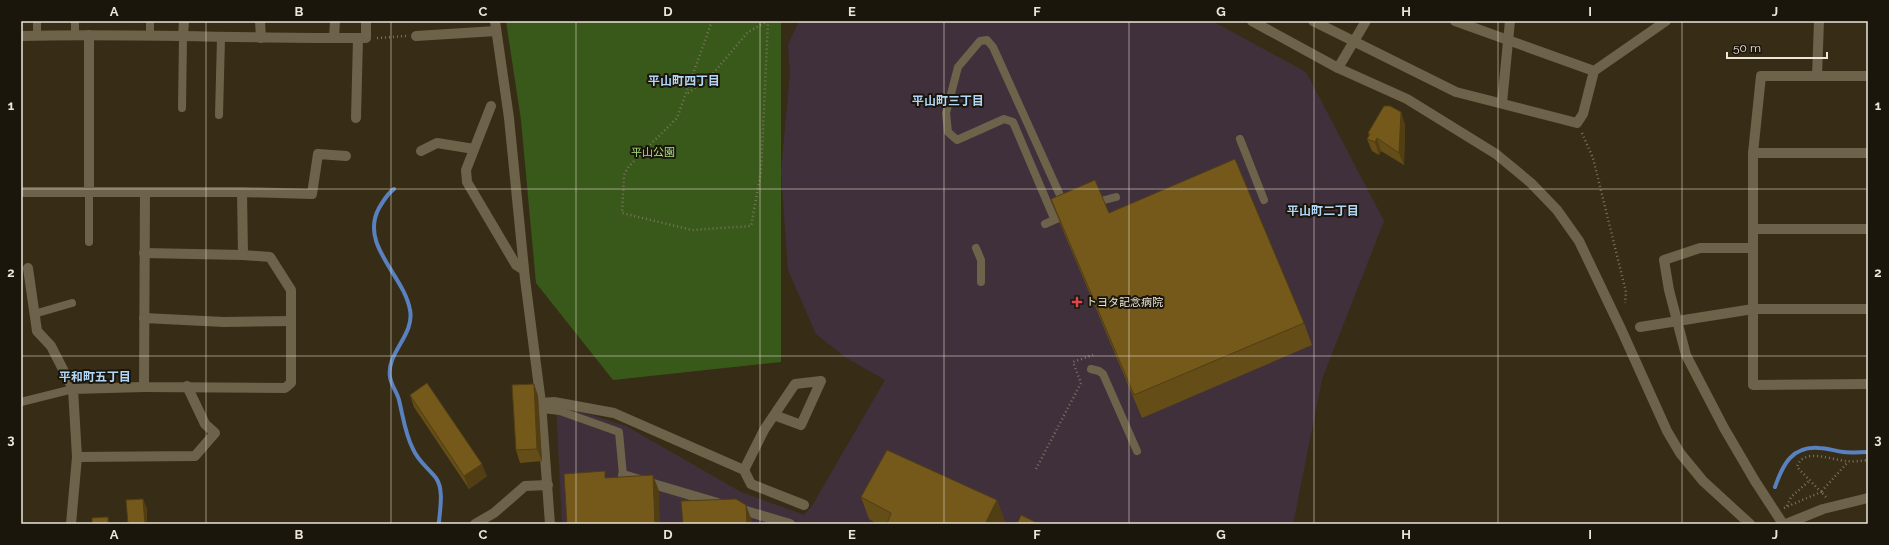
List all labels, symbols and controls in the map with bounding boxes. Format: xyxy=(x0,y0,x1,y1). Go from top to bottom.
text: A xyxy=(110,4,119,19)
text: B xyxy=(295,4,304,19)
text: C xyxy=(479,4,488,19)
text: D xyxy=(663,4,673,19)
text: E xyxy=(848,4,856,19)
text: F xyxy=(1033,4,1041,19)
text: G xyxy=(1216,4,1226,19)
text: H xyxy=(1401,4,1411,19)
text: I xyxy=(1588,4,1592,19)
text: J xyxy=(1772,4,1778,19)
scale bar xyxy=(1727,34,1827,60)
text: 50 m xyxy=(1733,41,1761,55)
district label: 平山町四丁目 xyxy=(648,74,720,88)
district label: 平山町三丁目 xyxy=(912,94,984,108)
text: 1 xyxy=(8,98,15,113)
text: 1 xyxy=(1875,98,1882,113)
park label: 平山公園 xyxy=(631,146,675,159)
district label: 平山町二丁目 xyxy=(1287,204,1359,218)
text: 2 xyxy=(7,265,15,280)
text: 2 xyxy=(1874,265,1882,280)
marker: トヨタ記念病院 xyxy=(1071,296,1083,308)
place label: トヨタ記念病院 xyxy=(1086,296,1163,309)
district label: 平和町五丁目 xyxy=(59,370,131,384)
text: 3 xyxy=(7,432,15,447)
text: 3 xyxy=(1874,432,1882,447)
text: A xyxy=(110,527,119,542)
text: B xyxy=(295,527,304,542)
text: C xyxy=(479,527,488,542)
text: D xyxy=(663,527,673,542)
text: E xyxy=(848,527,856,542)
text: F xyxy=(1033,527,1041,542)
text: G xyxy=(1216,527,1226,542)
text: H xyxy=(1401,527,1411,542)
text: I xyxy=(1588,527,1592,542)
text: J xyxy=(1772,527,1778,542)

